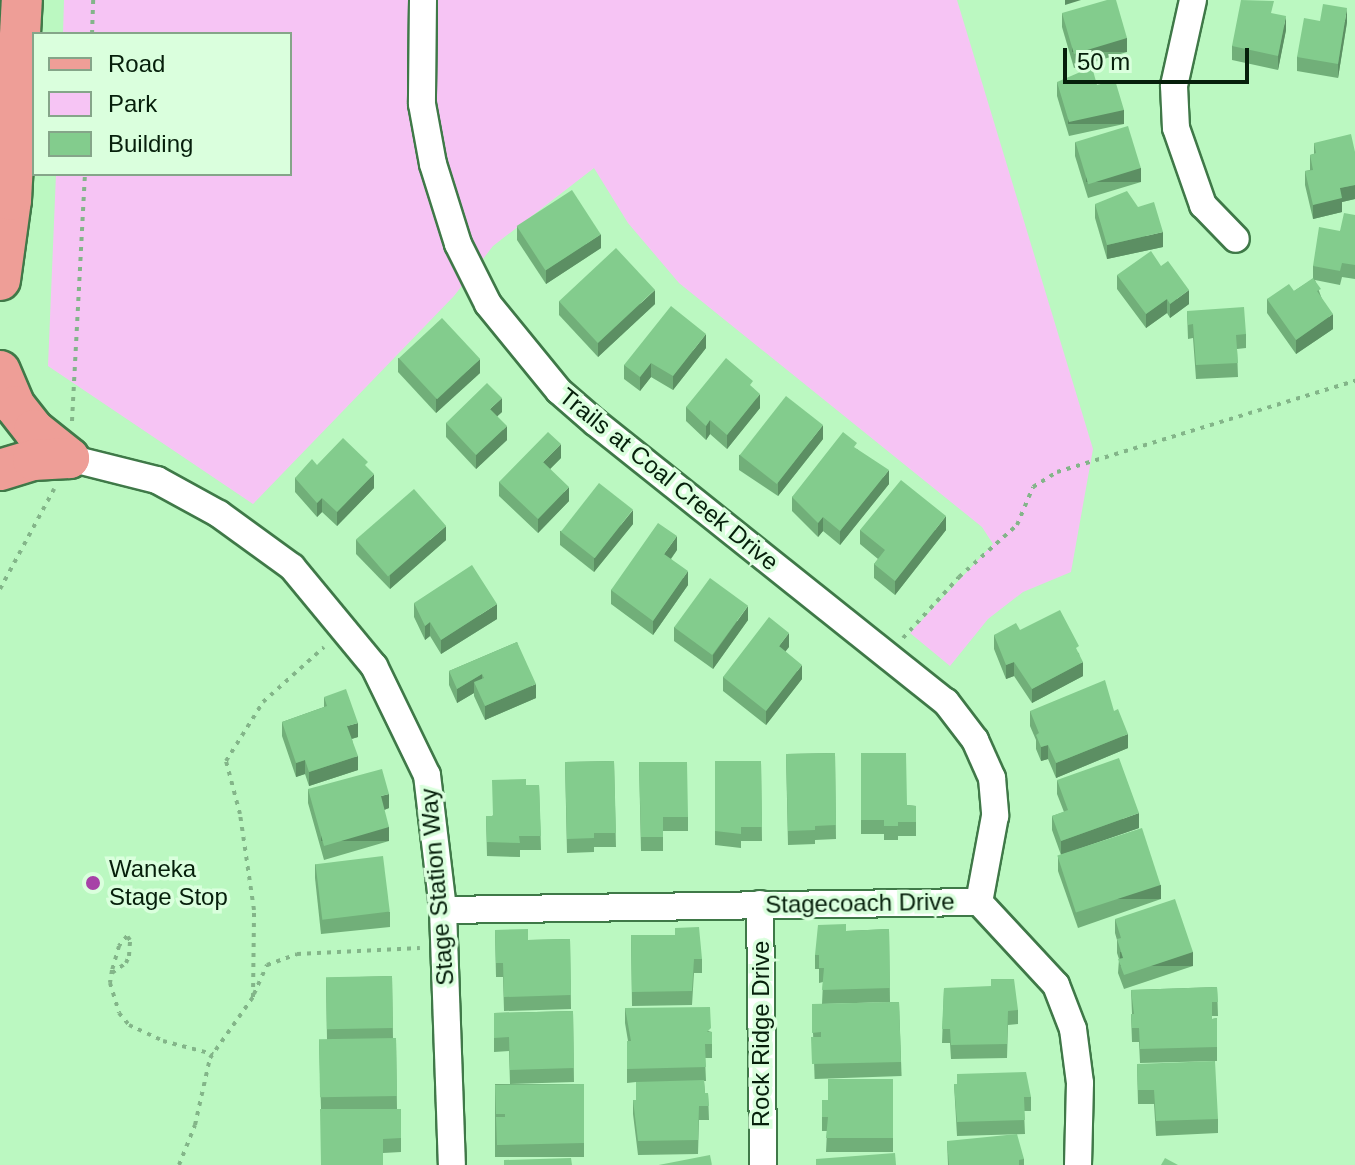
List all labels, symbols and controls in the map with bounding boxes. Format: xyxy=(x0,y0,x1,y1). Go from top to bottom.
legend xyxy=(32,32,292,176)
scale bar xyxy=(1067,32,1253,82)
text: 50 m xyxy=(1077,48,1130,75)
text: Road xyxy=(108,50,165,77)
text: Park xyxy=(108,90,157,117)
text: Building xyxy=(108,130,193,157)
street label: Trails at Coal Creek Drive xyxy=(554,382,784,576)
street label: Stage Station Way xyxy=(414,787,460,987)
place label: Waneka Stage Stop xyxy=(109,855,228,911)
marker: Waneka Stage Stop xyxy=(84,874,102,892)
street label: Stagecoach Drive xyxy=(765,887,955,919)
street label: Rock Ridge Drive xyxy=(747,941,775,1127)

